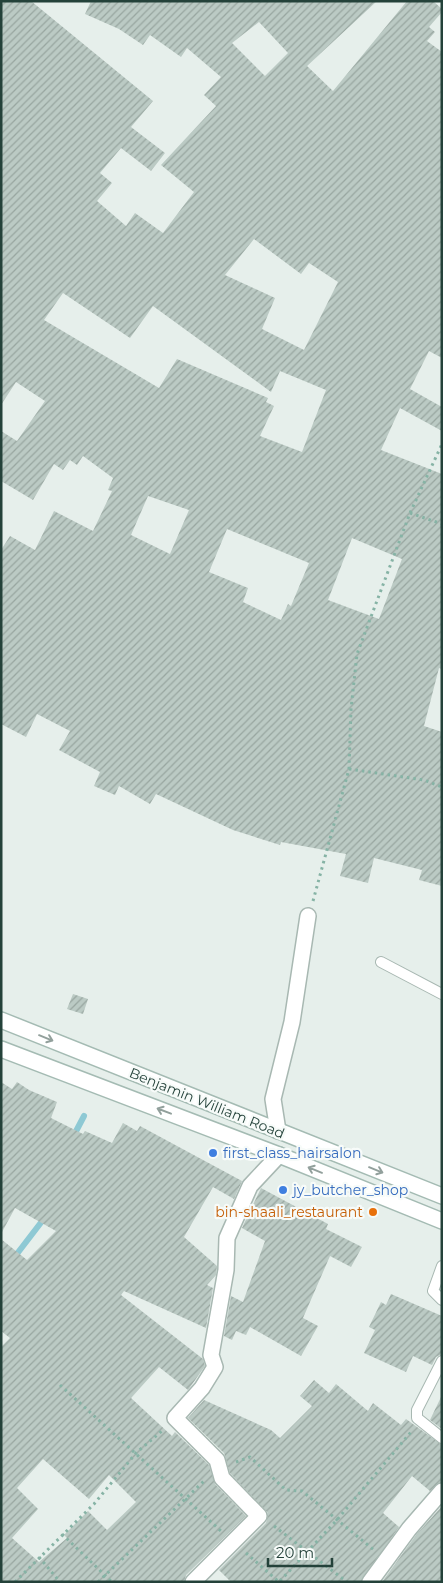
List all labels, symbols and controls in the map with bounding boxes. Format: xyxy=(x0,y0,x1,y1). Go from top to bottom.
one-way arrow xyxy=(38,1034,54,1043)
street label: Benjamin William Road xyxy=(127,1064,287,1142)
one-way arrow xyxy=(157,1106,172,1115)
place label: first_class_hairsalon xyxy=(223,1144,361,1162)
marker: first_class_hairsalon xyxy=(207,1147,219,1159)
one-way arrow xyxy=(308,1165,323,1174)
one-way arrow xyxy=(368,1166,383,1175)
place label: jy_butcher_shop xyxy=(291,1181,408,1199)
marker: jy_butcher_shop xyxy=(277,1184,289,1196)
place label: bin-shaali_restaurant xyxy=(215,1203,363,1221)
marker: bin-shaali_restaurant xyxy=(367,1206,379,1218)
scale bar xyxy=(268,1536,332,1568)
text: 20 m xyxy=(276,1543,314,1562)

